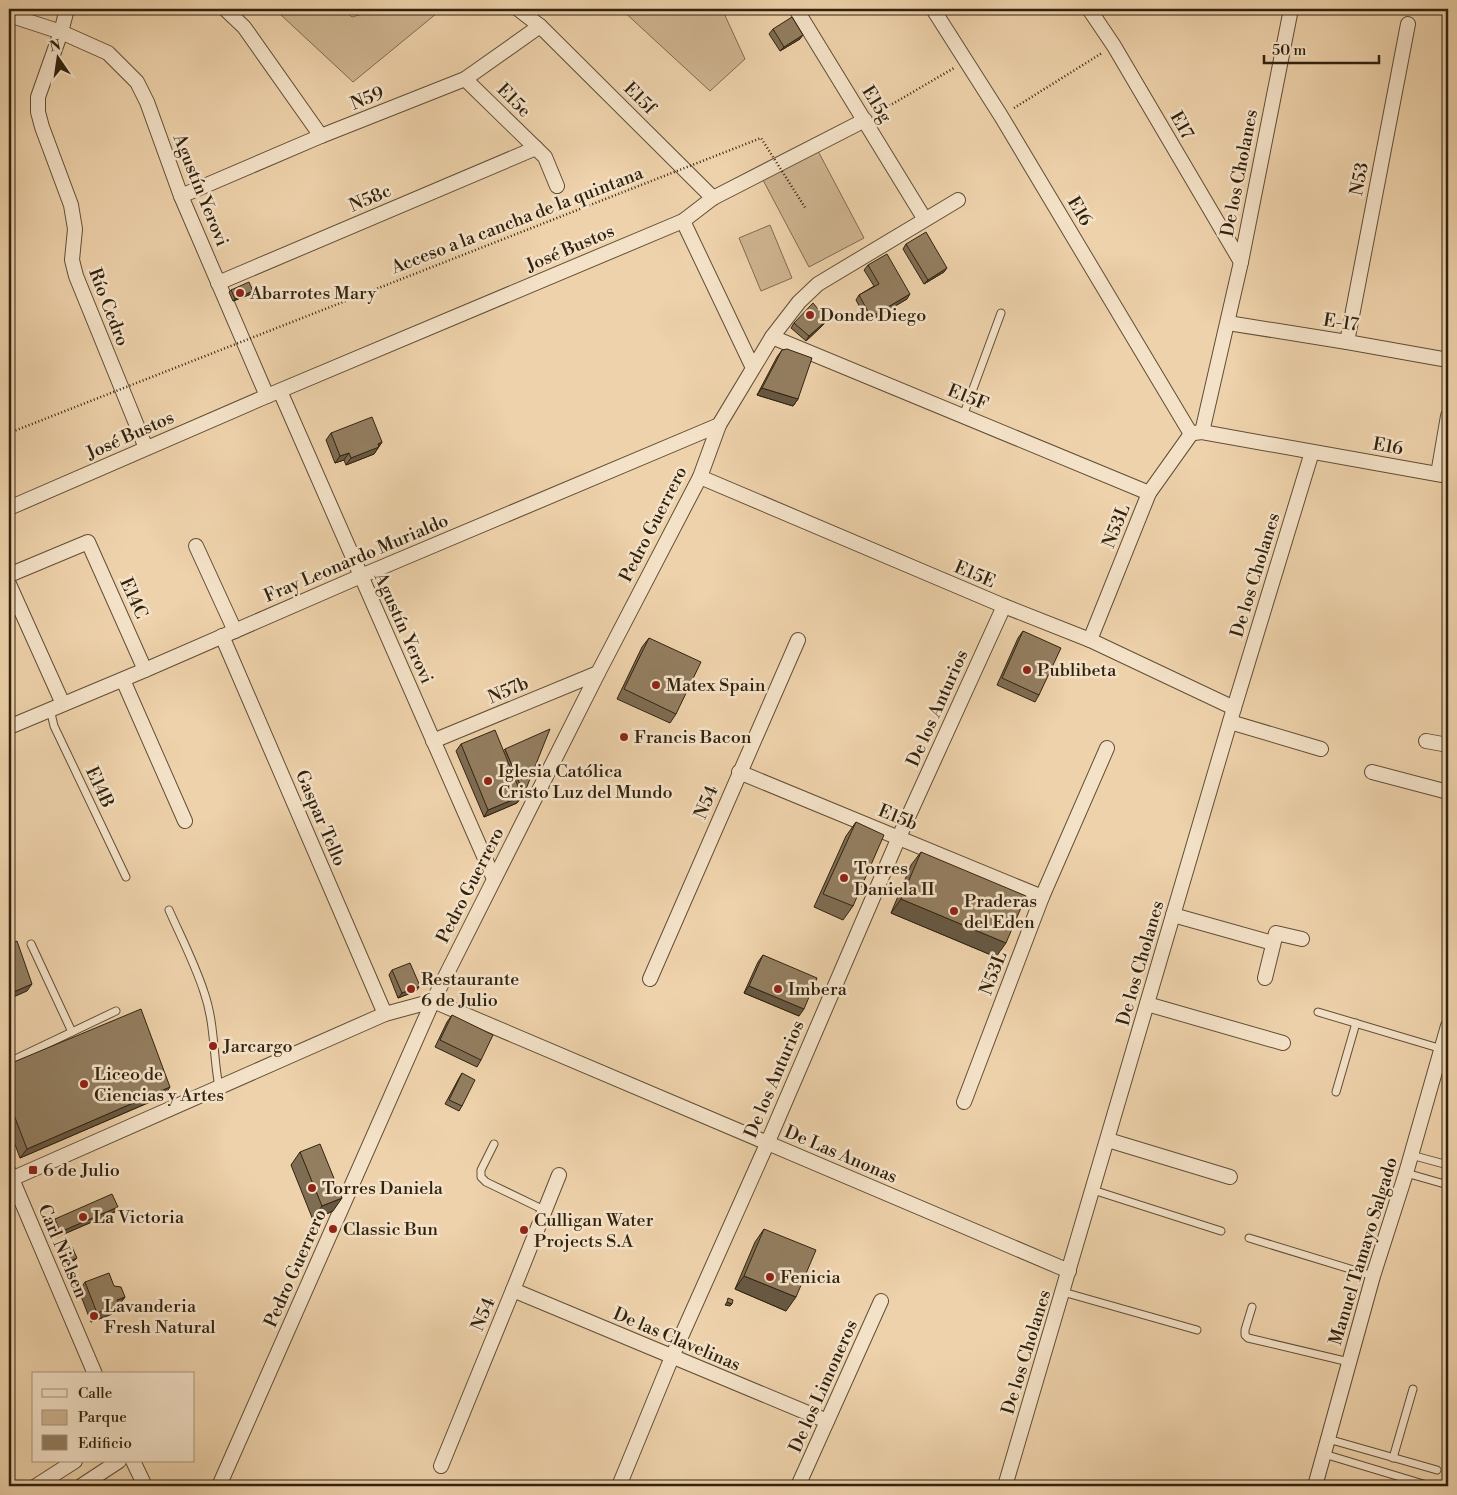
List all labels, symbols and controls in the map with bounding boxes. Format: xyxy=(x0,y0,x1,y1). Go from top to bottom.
north arrow xyxy=(32,32,82,82)
scale bar xyxy=(1264,32,1380,64)
text: N xyxy=(48,36,63,56)
text: 50 m xyxy=(1272,41,1306,60)
street label: E15f xyxy=(619,77,662,120)
street label: E15e xyxy=(492,78,536,122)
street label: N59 xyxy=(347,81,387,116)
street label: E15g xyxy=(856,81,897,128)
street label: E17 xyxy=(1165,107,1199,143)
street label: De los Cholanes xyxy=(1216,107,1263,239)
street label: Agustín Yerovi xyxy=(167,130,234,250)
street label: Acceso a la cancha de la quintana xyxy=(387,161,647,280)
street label: N53 xyxy=(1345,161,1374,198)
street label: N58c xyxy=(346,179,395,218)
street label: E16 xyxy=(1062,192,1097,230)
street label: José Bustos xyxy=(522,220,618,278)
street label: Río Cedro xyxy=(83,265,134,349)
place label: Abarrotes Mary xyxy=(249,282,376,305)
marker: Abarrotes Mary xyxy=(234,287,246,299)
place label: Donde Diego xyxy=(820,304,926,327)
street label: E-17 xyxy=(1322,308,1360,337)
marker: Donde Diego xyxy=(804,309,816,321)
street label: E15F xyxy=(944,379,992,416)
street label: José Bustos xyxy=(82,406,178,465)
street label: E16 xyxy=(1371,433,1405,460)
street label: Pedro Guerrero xyxy=(614,462,693,586)
street label: N53L xyxy=(1097,501,1136,551)
street label: Fray Leonardo Murialdo xyxy=(260,509,452,608)
street label: De los Cholanes xyxy=(1226,510,1285,640)
street label: E15E xyxy=(951,556,999,593)
street label: Agustín Yerovi xyxy=(368,568,438,687)
street label: E14C xyxy=(114,574,153,622)
street label: De los Anturios xyxy=(901,646,974,770)
place label: Publibeta xyxy=(1037,659,1117,682)
marker: Publibeta xyxy=(1021,664,1033,676)
street label: N57b xyxy=(484,672,532,709)
place label: Matex Spain xyxy=(666,674,766,697)
marker: Matex Spain xyxy=(650,679,662,691)
place label: Francis Bacon xyxy=(634,726,752,749)
marker: Francis Bacon xyxy=(618,731,630,743)
place label: Iglesia Católica Cristo Luz del Mundo xyxy=(498,760,673,804)
street label: E14B xyxy=(80,763,119,811)
street label: Gaspar Tello xyxy=(290,767,351,870)
marker: Iglesia Católica Cristo Luz del Mundo xyxy=(482,775,494,787)
street label: N54 xyxy=(689,782,724,823)
street label: E15b xyxy=(875,799,921,836)
street label: Pedro Guerrero xyxy=(431,823,510,947)
place label: Torres Daniela II xyxy=(854,857,935,901)
marker: Torres Daniela II xyxy=(838,872,850,884)
place label: Praderas del Eden xyxy=(964,890,1037,934)
street label: De los Cholanes xyxy=(1112,898,1169,1028)
marker: Praderas del Eden xyxy=(948,905,960,917)
street label: N53L xyxy=(975,948,1012,998)
place label: Restaurante 6 de Julio xyxy=(421,968,519,1012)
place label: Imbera xyxy=(788,978,848,1001)
marker: Restaurante 6 de Julio xyxy=(405,983,417,995)
marker: Imbera xyxy=(772,983,784,995)
street label: De los Anturios xyxy=(739,1017,810,1142)
place label: Jarcargo xyxy=(222,1035,293,1058)
marker: Jarcargo xyxy=(207,1040,219,1052)
place label: Liceo de Ciencias y Artes xyxy=(94,1063,224,1107)
marker: Liceo de Ciencias y Artes xyxy=(78,1078,90,1090)
street label: De Las Anonas xyxy=(781,1120,901,1189)
street label: Manuel Tamayo Salgado xyxy=(1324,1154,1403,1348)
place label: 6 de Julio xyxy=(43,1159,120,1182)
marker: 6 de Julio xyxy=(27,1164,39,1176)
place label: Torres Daniela xyxy=(322,1177,444,1200)
marker: Torres Daniela xyxy=(306,1182,318,1194)
street label: Carl Nielsen xyxy=(33,1201,93,1302)
place label: La Victoria xyxy=(93,1206,185,1229)
street label: Pedro Guerrero xyxy=(259,1206,332,1331)
place label: Culligan Water Projects S.A xyxy=(534,1209,654,1253)
marker: La Victoria xyxy=(77,1211,89,1223)
place label: Classic Bun xyxy=(343,1218,438,1241)
marker: Classic Bun xyxy=(327,1223,339,1235)
marker: Culligan Water Projects S.A xyxy=(518,1224,530,1236)
place label: Fenicia xyxy=(780,1266,841,1289)
marker: Fenicia xyxy=(764,1271,776,1283)
street label: De los Cholanes xyxy=(997,1287,1056,1417)
street label: N54 xyxy=(466,1294,501,1335)
place label: Lavanderia Fresh Natural xyxy=(104,1295,216,1339)
street label: De las Clavelinas xyxy=(610,1302,744,1377)
marker: Lavanderia Fresh Natural xyxy=(88,1310,100,1322)
street label: De los Limoneros xyxy=(784,1316,863,1456)
legend xyxy=(32,1372,195,1462)
text: Calle xyxy=(78,1384,112,1403)
text: Parque xyxy=(78,1408,127,1427)
text: Edificio xyxy=(78,1434,132,1453)

